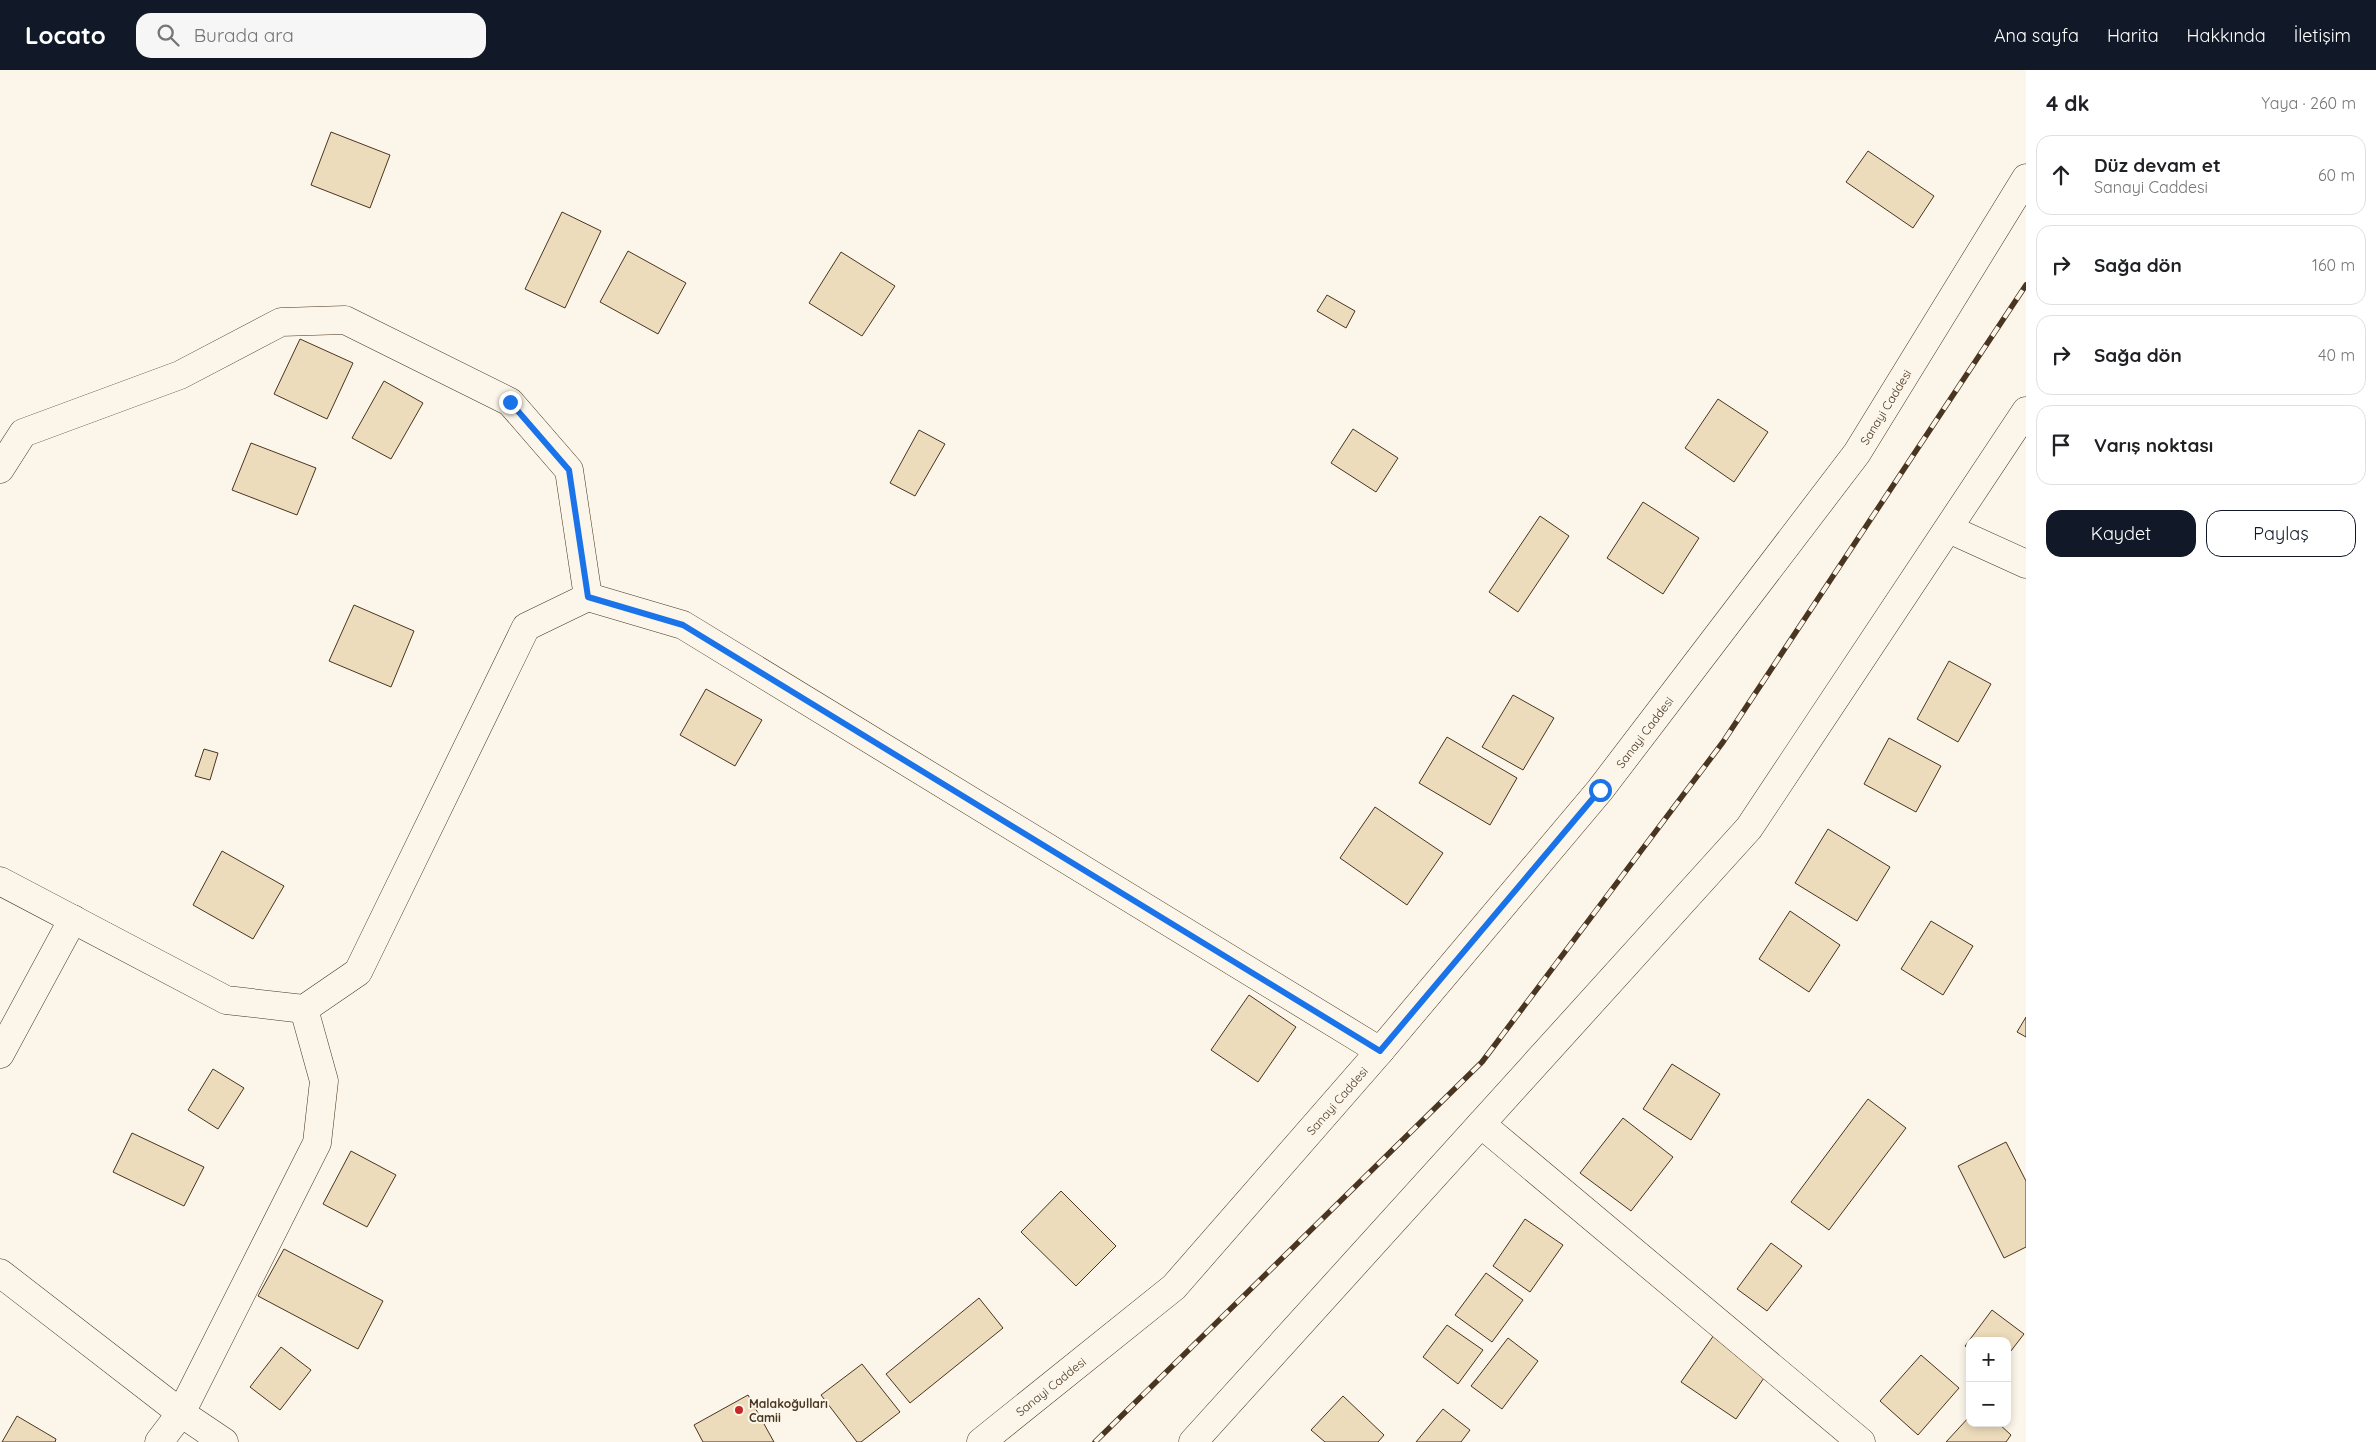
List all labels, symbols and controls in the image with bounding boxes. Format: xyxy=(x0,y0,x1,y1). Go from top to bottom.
search box xyxy=(136,13,486,58)
text: Locato xyxy=(25,20,106,50)
icon: search xyxy=(154,21,182,49)
text: Burada ara xyxy=(194,23,294,47)
text: Ana sayfa xyxy=(1994,24,2079,47)
text: Harita xyxy=(2107,24,2159,47)
text: Hakkında xyxy=(2187,24,2266,47)
text: İletişim xyxy=(2294,24,2351,47)
text: 4 dk xyxy=(2046,90,2089,116)
text: Yaya · 260 m xyxy=(2261,93,2356,113)
text: Düz devam et xyxy=(2094,153,2221,177)
icon: ahead xyxy=(2047,161,2075,189)
text: 60 m xyxy=(2318,165,2355,185)
text: Sanayi Caddesi xyxy=(2094,177,2208,197)
icon: right xyxy=(2047,251,2075,279)
text: Sağa dön xyxy=(2094,253,2182,277)
text: 160 m xyxy=(2312,255,2355,275)
icon: right xyxy=(2047,341,2075,369)
text: Sağa dön xyxy=(2094,343,2182,367)
text: 40 m xyxy=(2318,345,2355,365)
street label: Sanayi Caddesi xyxy=(1856,367,1914,447)
route end xyxy=(499,391,522,414)
icon: arrive xyxy=(2047,431,2075,459)
text: Varış noktası xyxy=(2094,433,2213,457)
button: Kaydet xyxy=(2046,510,2196,557)
button: Paylaş xyxy=(2206,510,2356,557)
street label: Sanayi Caddesi xyxy=(1612,693,1676,771)
route start xyxy=(1589,779,1612,802)
street label: Sanayi Caddesi xyxy=(1303,1063,1371,1138)
map controls xyxy=(1966,1337,2011,1427)
button: + xyxy=(1966,1337,2011,1382)
street label: Sanayi Caddesi xyxy=(1012,1354,1088,1419)
button: − xyxy=(1966,1382,2011,1427)
place label: Malakoğulları Camii xyxy=(749,1396,828,1425)
marker: Malakoğulları Camii xyxy=(733,1404,745,1416)

